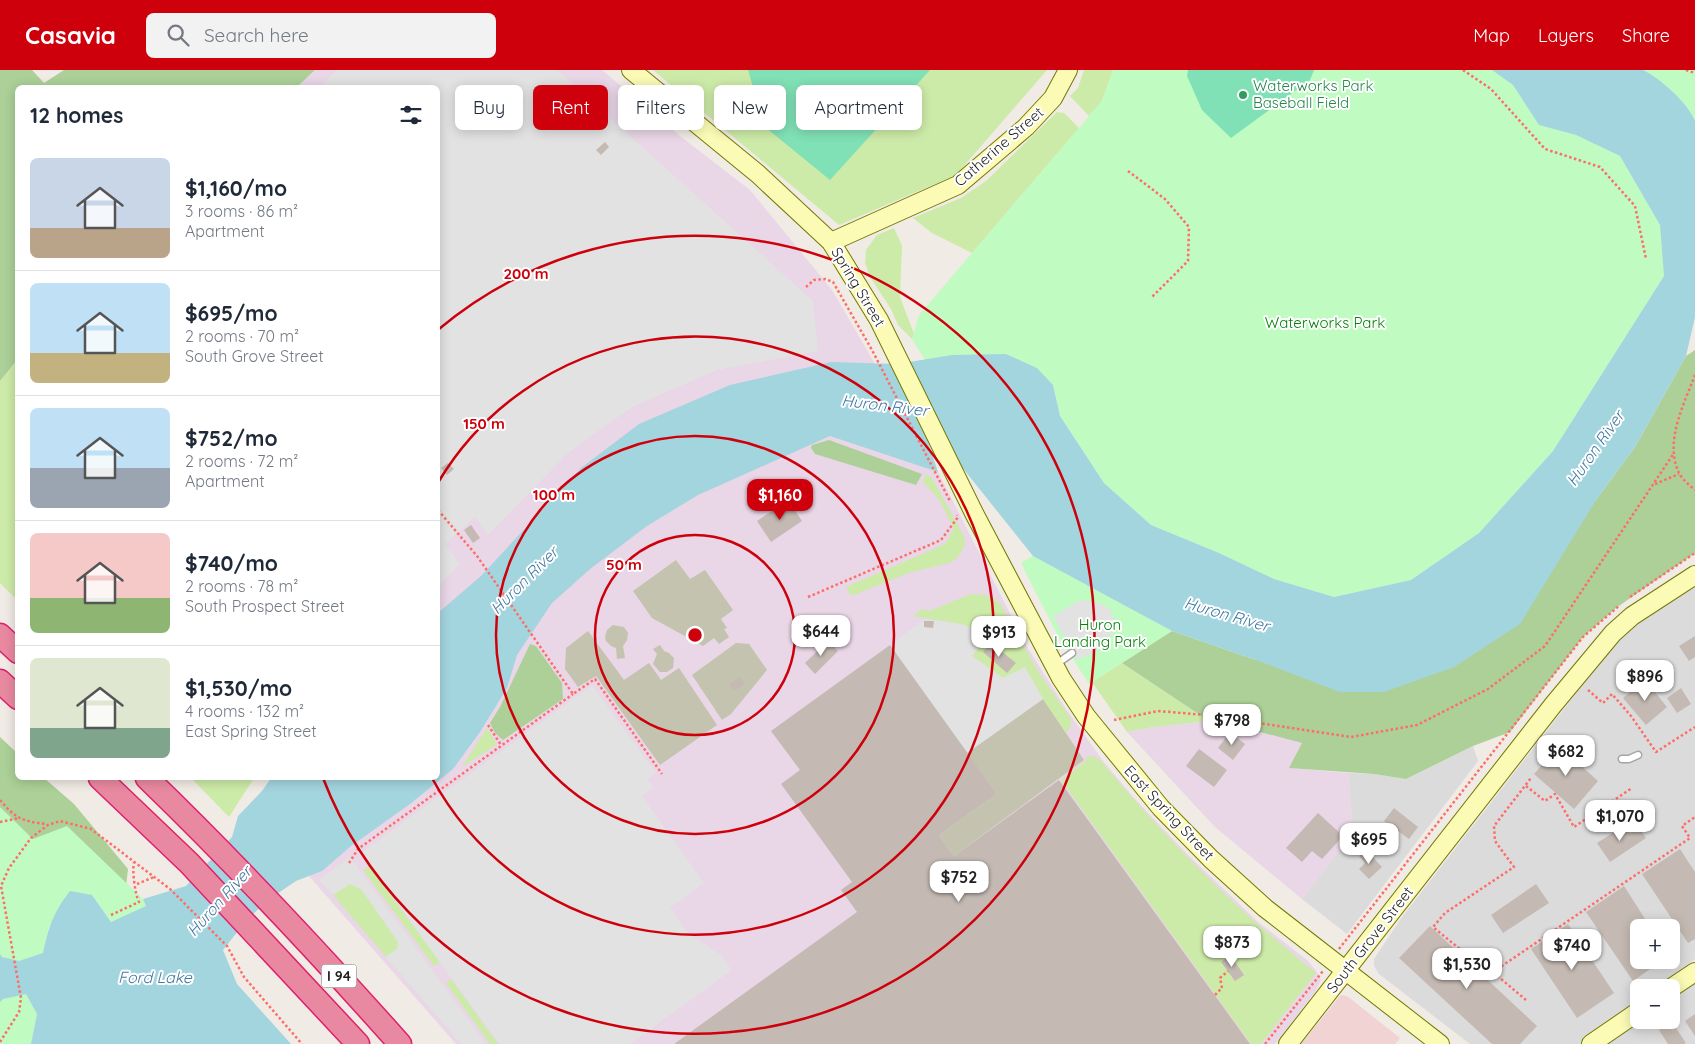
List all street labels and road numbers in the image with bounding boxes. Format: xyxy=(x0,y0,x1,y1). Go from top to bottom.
street label: Catherine Street xyxy=(950,103,1047,191)
street label: Spring Street xyxy=(827,243,890,330)
street label: East Spring Street xyxy=(1120,761,1218,864)
street label: South Grove Street xyxy=(1322,883,1417,997)
road number: I 94 xyxy=(322,964,356,988)

